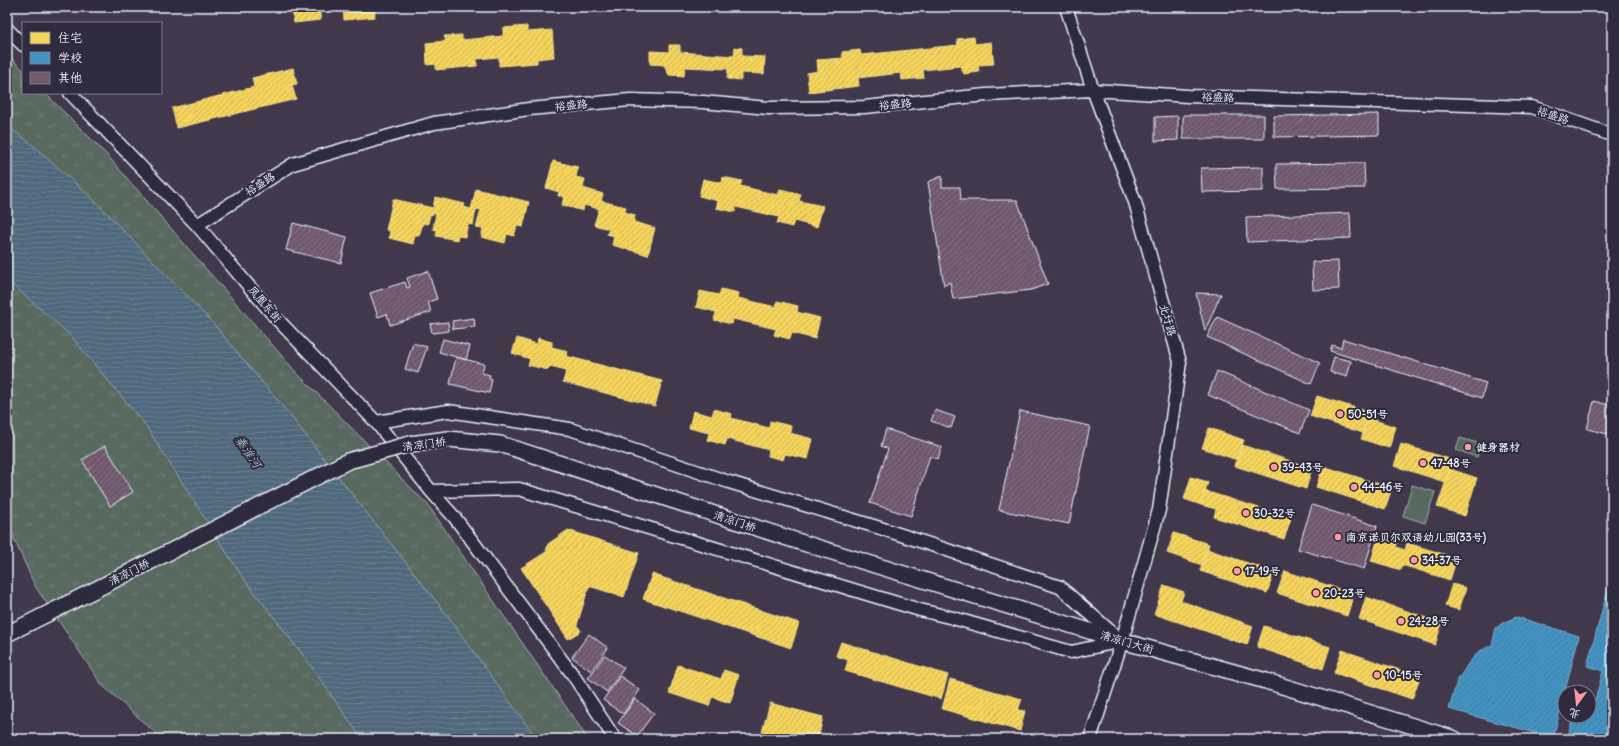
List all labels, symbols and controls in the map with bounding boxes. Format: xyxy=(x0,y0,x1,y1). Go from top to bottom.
legend xyxy=(22,22,162,94)
text: 住宅 xyxy=(58,30,82,45)
text: 学校 xyxy=(58,50,82,65)
text: 其他 xyxy=(58,70,82,85)
street label: 裕盛路 xyxy=(1201,89,1235,105)
street label: 裕盛路 xyxy=(878,95,912,113)
street label: 裕盛路 xyxy=(554,96,588,114)
street label: 裕盛路 xyxy=(1535,103,1571,127)
street label: 裕盛路 xyxy=(242,169,278,199)
street label: 凤凰东街 xyxy=(245,283,285,326)
street label: 北圩路 xyxy=(1157,302,1179,338)
place label: 50-51号 xyxy=(1348,407,1388,421)
marker: 50-51号 xyxy=(1335,409,1345,419)
water label: 秦淮河 xyxy=(232,433,266,472)
street label: 清凉门桥 xyxy=(401,434,447,454)
place label: 健身器材 xyxy=(1476,440,1520,454)
marker: 健身器材 xyxy=(1463,442,1473,452)
place label: 47-48号 xyxy=(1431,456,1471,470)
marker: 47-48号 xyxy=(1418,458,1428,468)
place label: 39-43号 xyxy=(1282,460,1323,474)
marker: 39-43号 xyxy=(1269,462,1279,472)
place label: 44-46号 xyxy=(1362,480,1403,494)
marker: 44-46号 xyxy=(1349,482,1359,492)
place label: 30-32号 xyxy=(1254,506,1295,520)
street label: 清凉门桥 xyxy=(712,508,758,534)
marker: 30-32号 xyxy=(1241,508,1251,518)
place label: 南京诺贝尔双语幼儿园(33号) xyxy=(1346,530,1487,545)
marker: 南京诺贝尔双语幼儿园(33号) xyxy=(1333,532,1343,542)
place label: 34-37号 xyxy=(1422,553,1462,567)
marker: 34-37号 xyxy=(1409,555,1419,565)
street label: 清凉门桥 xyxy=(106,556,152,588)
place label: 17-19号 xyxy=(1245,564,1280,578)
marker: 17-19号 xyxy=(1232,566,1242,576)
place label: 20-23号 xyxy=(1324,586,1365,600)
marker: 20-23号 xyxy=(1311,588,1321,598)
place label: 24-28号 xyxy=(1409,614,1449,628)
marker: 24-28号 xyxy=(1396,616,1406,626)
street label: 清凉门大街 xyxy=(1099,628,1156,657)
place label: 10-15号 xyxy=(1385,668,1423,682)
marker: 10-15号 xyxy=(1372,670,1382,680)
north arrow xyxy=(1557,684,1597,724)
text: 北 xyxy=(1567,705,1582,722)

